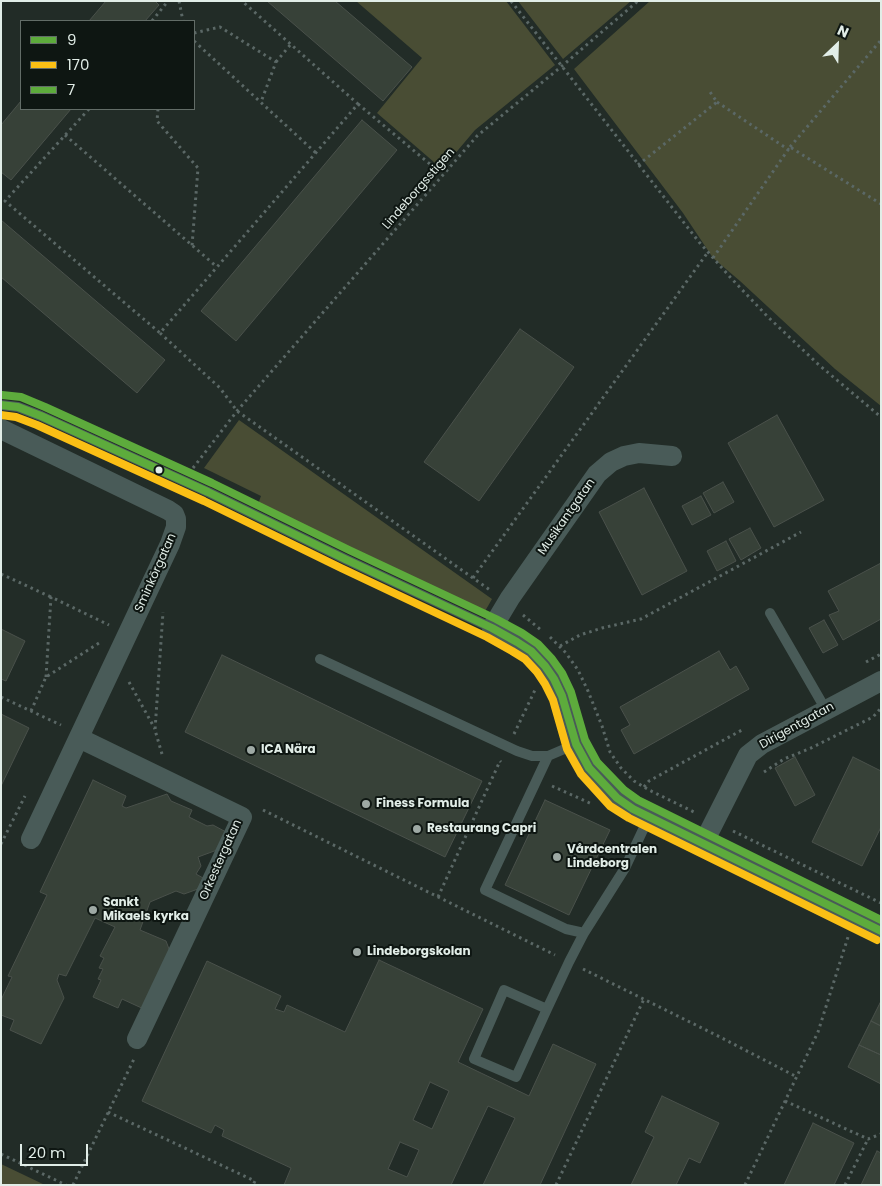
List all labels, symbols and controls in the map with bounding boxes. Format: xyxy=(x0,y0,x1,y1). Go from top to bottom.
legend xyxy=(20,20,195,110)
north arrow xyxy=(812,20,862,70)
text: N xyxy=(834,20,852,43)
text: 9 xyxy=(67,29,76,50)
text: 170 xyxy=(67,54,89,75)
text: 7 xyxy=(67,79,75,100)
street label: Lindeborgsstigen xyxy=(380,145,458,233)
unlabelled marker xyxy=(154,465,164,475)
street label: Musikantgatan xyxy=(535,476,599,558)
street label: Sminkörgatan xyxy=(132,531,180,615)
street label: Dirigentgatan xyxy=(757,700,837,752)
place label: ICA Nära xyxy=(261,743,316,757)
marker: ICA Nära xyxy=(245,744,257,756)
place label: Finess Formula xyxy=(376,797,469,811)
marker: Finess Formula xyxy=(360,798,372,810)
street label: Orkestergatan xyxy=(197,818,245,902)
place label: Restaurang Capri xyxy=(427,822,536,836)
marker: Restaurang Capri xyxy=(411,823,423,835)
place label: Vårdcentralen Lindeborg xyxy=(567,843,657,871)
marker: Vårdcentralen Lindeborg xyxy=(551,851,563,863)
place label: Sankt Mikaels kyrka xyxy=(103,896,189,924)
marker: Sankt Mikaels kyrka xyxy=(87,904,99,916)
place label: Lindeborgskolan xyxy=(367,945,470,959)
marker: Lindeborgskolan xyxy=(351,946,363,958)
scale bar xyxy=(22,1134,90,1166)
text: 20 m xyxy=(28,1142,66,1163)

